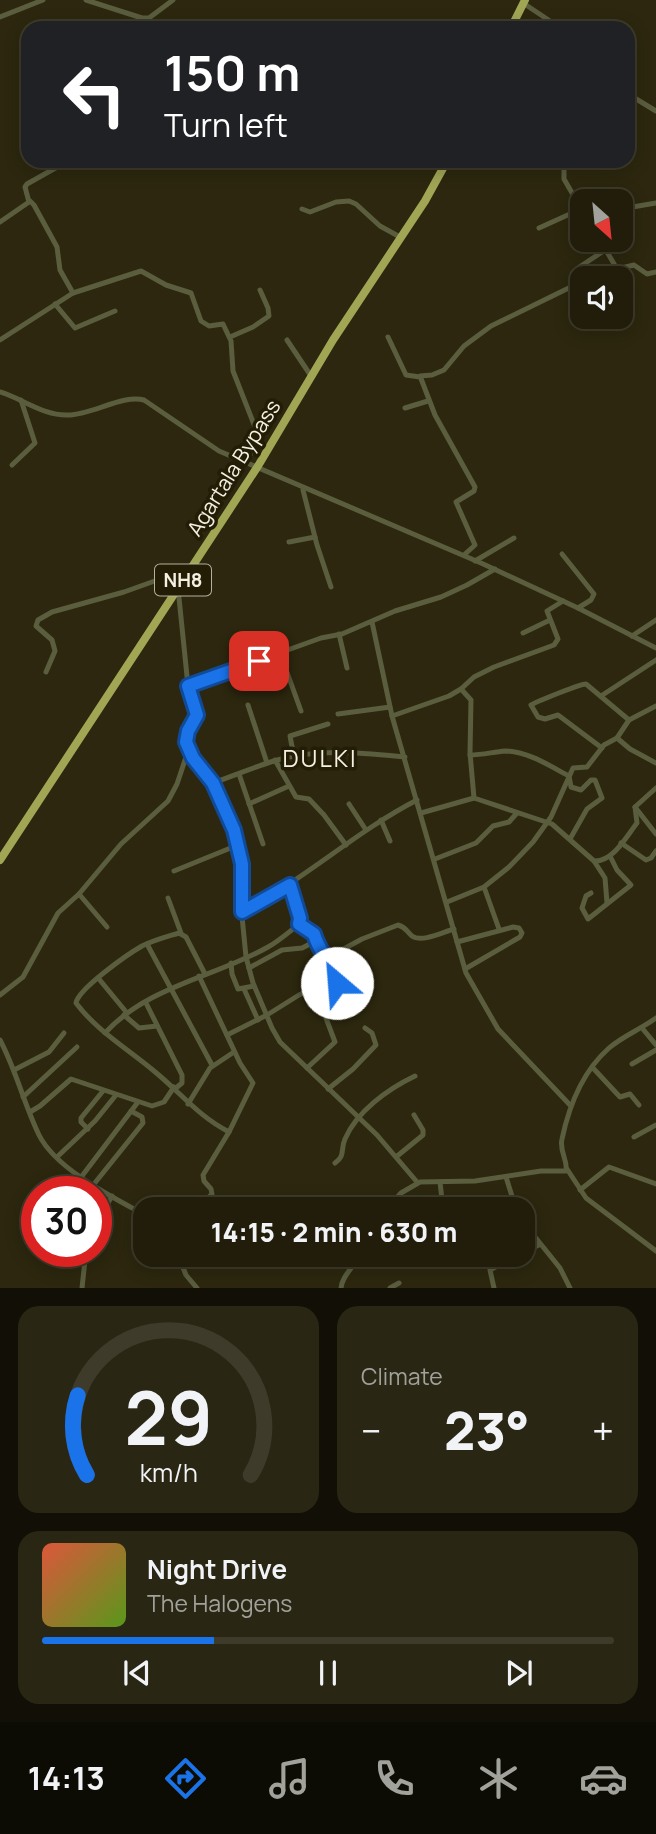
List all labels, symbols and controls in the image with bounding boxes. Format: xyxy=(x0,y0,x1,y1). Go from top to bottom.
text: 150 m xyxy=(164,39,300,106)
icon: left xyxy=(49,49,140,140)
text: Turn left xyxy=(164,103,288,147)
north arrow xyxy=(570,189,634,252)
map controls xyxy=(570,189,633,329)
button: sound xyxy=(570,266,633,329)
street label: Agartala Bypass xyxy=(180,394,286,541)
road number: NH8 xyxy=(155,565,211,596)
pin xyxy=(229,631,289,691)
icon: arrive xyxy=(240,642,278,680)
district label: DULKI xyxy=(282,741,358,774)
position arrow xyxy=(300,946,374,1020)
speed limit sign: 30 xyxy=(21,1176,112,1267)
text: 14:15 · 2 min · 630 m xyxy=(211,1214,457,1250)
text: Climate xyxy=(361,1360,443,1392)
text: 29 xyxy=(124,1368,213,1468)
text: 23° xyxy=(444,1395,530,1466)
text: − xyxy=(361,1404,382,1456)
text: + xyxy=(592,1404,614,1456)
text: km/h xyxy=(139,1455,198,1490)
text: Night Drive xyxy=(147,1551,287,1587)
text: The Halogens xyxy=(147,1587,292,1619)
icon: previous xyxy=(118,1654,156,1692)
icon: pause xyxy=(309,1654,347,1692)
icon: next xyxy=(500,1654,538,1692)
icon: directions xyxy=(161,1754,210,1803)
icon: music xyxy=(265,1754,314,1803)
icon: phone xyxy=(370,1754,419,1803)
icon: climate xyxy=(474,1754,523,1803)
icon: car xyxy=(579,1754,628,1803)
text: 14:13 xyxy=(28,1756,105,1800)

